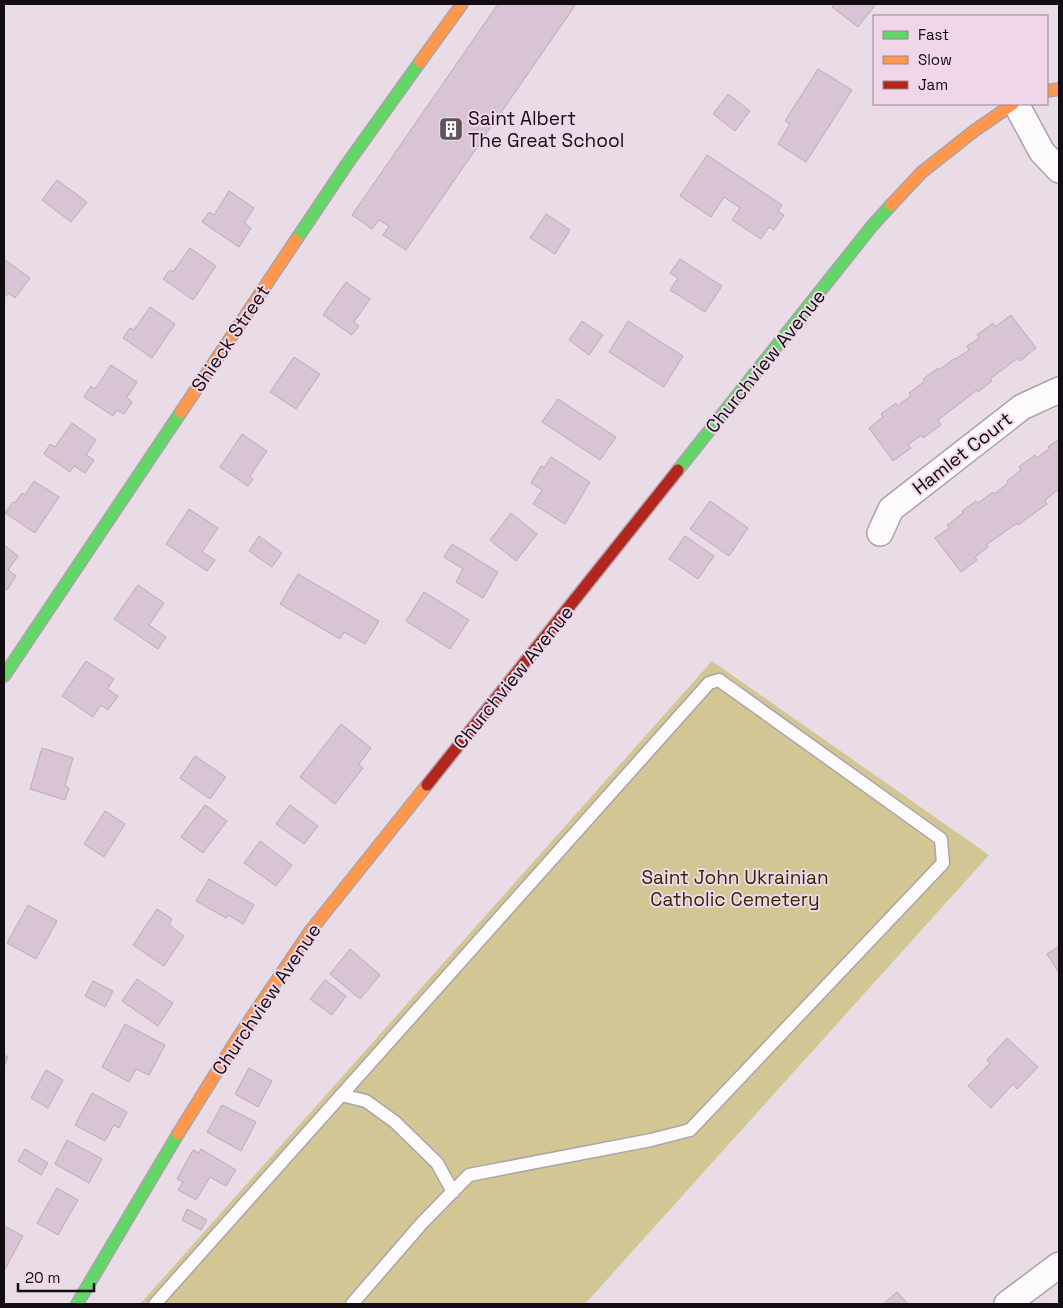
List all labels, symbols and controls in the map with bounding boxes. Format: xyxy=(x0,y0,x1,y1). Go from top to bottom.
legend xyxy=(873,15,1048,105)
text: Fast xyxy=(918,25,949,44)
text: Slow xyxy=(918,50,952,69)
text: Jam xyxy=(918,75,948,94)
place label: Saint Albert The Great School xyxy=(468,106,624,153)
building icon: Saint Albert The Great School xyxy=(438,116,464,142)
street label: Shieck Street xyxy=(185,280,275,397)
street label: Churchview Avenue xyxy=(700,284,831,438)
street label: Hamlet Court xyxy=(907,406,1017,500)
street label: Churchview Avenue xyxy=(448,600,579,754)
park label: Saint John Ukrainian Catholic Cemetery xyxy=(641,865,829,912)
street label: Churchview Avenue xyxy=(206,919,326,1080)
scale bar xyxy=(18,1260,94,1292)
text: 20 m xyxy=(25,1268,60,1287)

